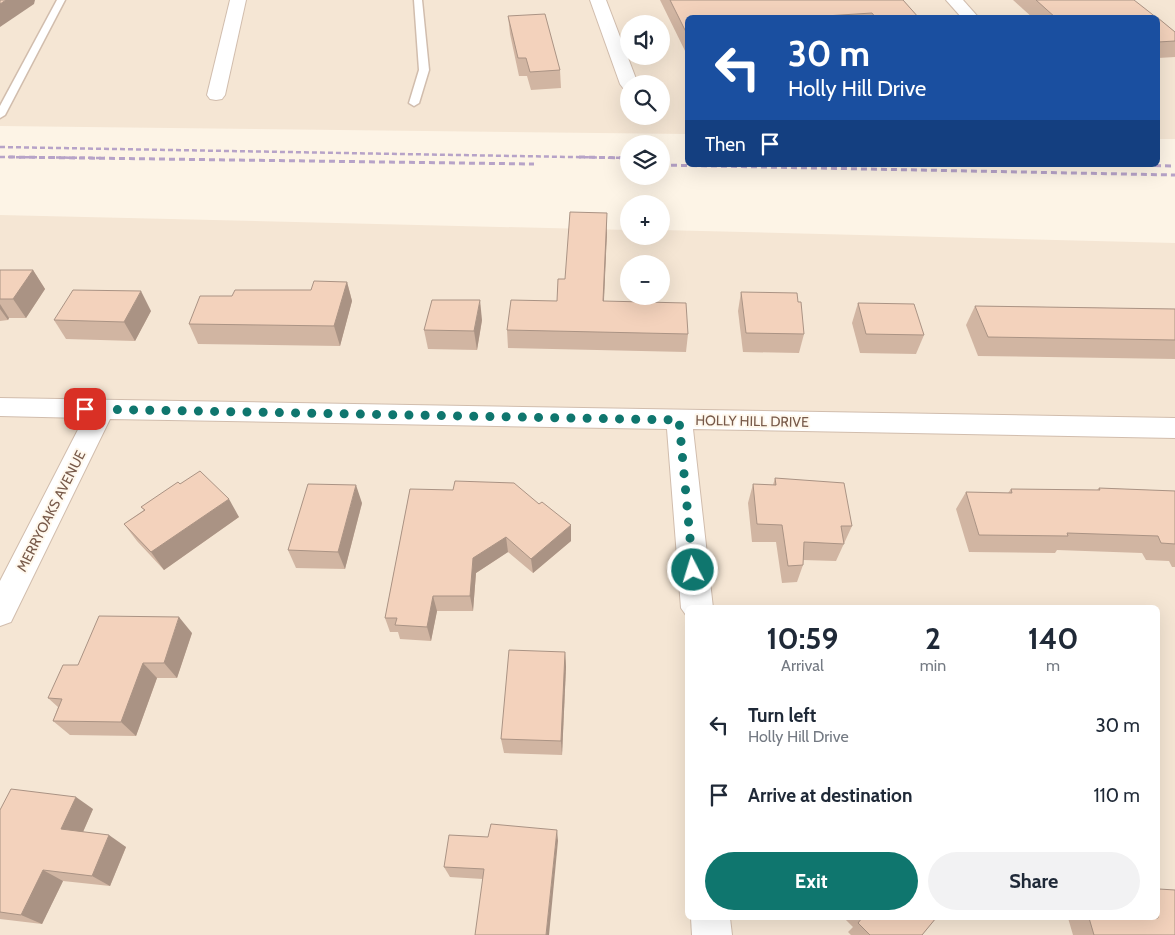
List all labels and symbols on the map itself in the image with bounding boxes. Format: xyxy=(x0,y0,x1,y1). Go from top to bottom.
pin xyxy=(64,388,106,430)
street label: HOLLY HILL DRIVE xyxy=(695,411,809,431)
street label: MERRYOAKS AVENUE xyxy=(13,447,89,575)
position arrow xyxy=(666,543,718,595)

